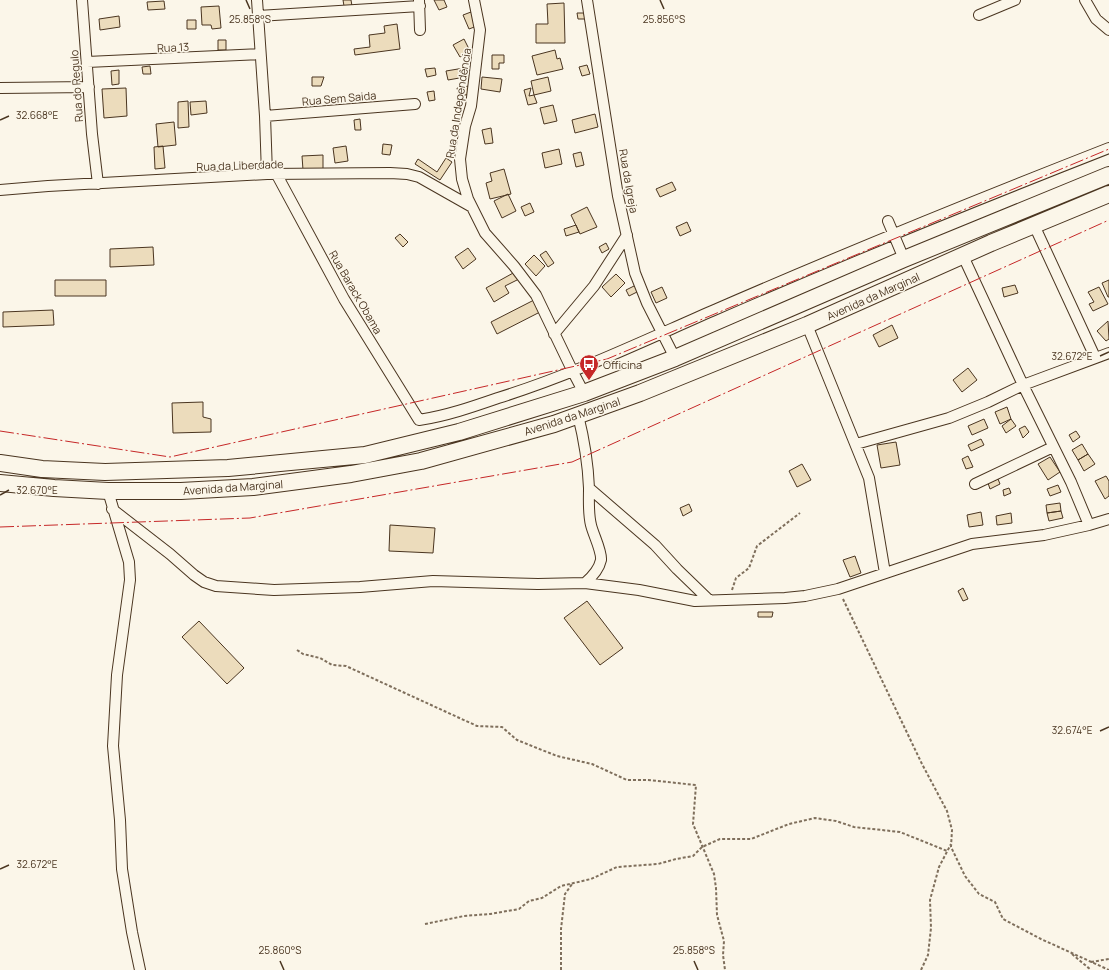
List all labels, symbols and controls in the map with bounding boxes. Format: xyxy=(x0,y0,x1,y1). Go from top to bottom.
text: 25.858°S xyxy=(229,12,271,26)
text: 25.856°S xyxy=(643,12,685,26)
street label: Rua 13 xyxy=(157,39,189,55)
street label: Rua da Independência xyxy=(442,47,474,159)
street label: Rua do Regulo xyxy=(66,49,86,123)
street label: Rua Sem Saida xyxy=(301,87,377,109)
text: 32.668°E xyxy=(16,108,58,122)
street label: Rua da Igreja xyxy=(616,148,642,214)
street label: Rua da Liberdade xyxy=(196,156,284,174)
street label: Rua Barack Obama xyxy=(326,247,386,337)
street label: Avenida da Marginal xyxy=(824,269,922,323)
text: 32.672°E xyxy=(1052,349,1093,363)
bus stop icon: Officina xyxy=(578,353,600,381)
place label: Officina xyxy=(603,357,642,372)
street label: Avenida da Marginal xyxy=(522,393,622,439)
street label: Avenida da Marginal xyxy=(182,476,284,498)
text: 32.670°E xyxy=(16,483,58,497)
text: 32.674°E xyxy=(1052,723,1093,737)
text: 32.672°E xyxy=(17,857,58,871)
text: 25.860°S xyxy=(259,943,301,957)
text: 25.858°S xyxy=(673,943,715,957)

